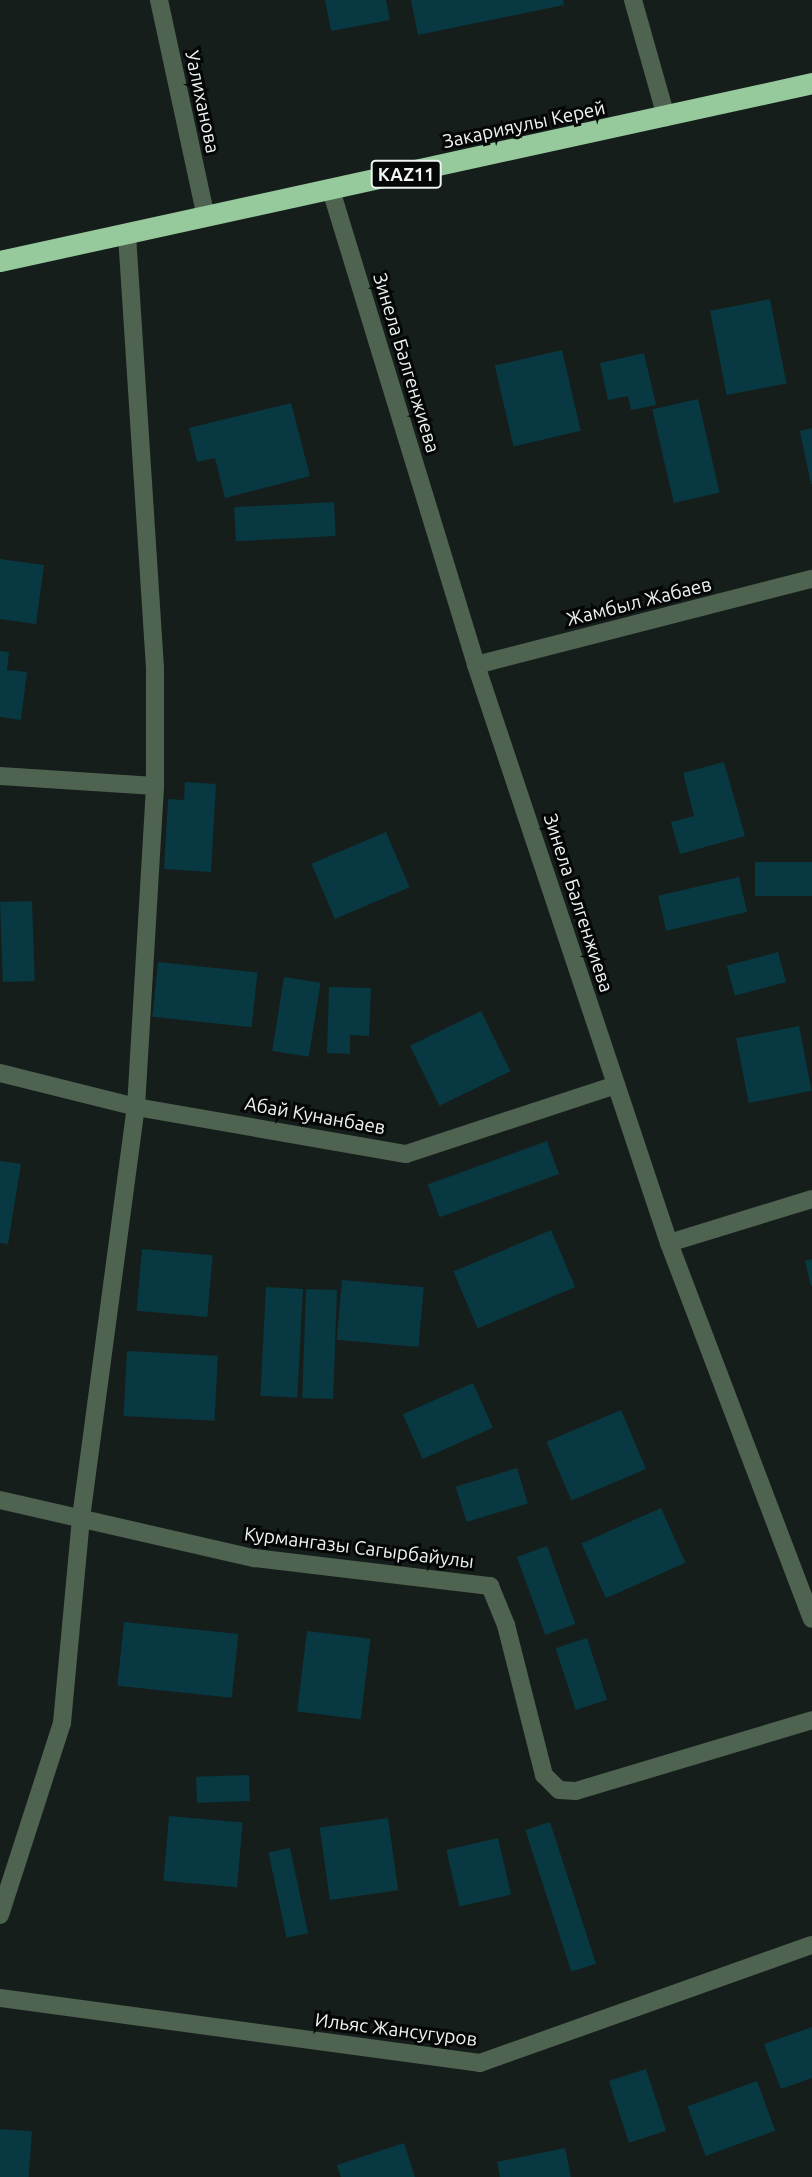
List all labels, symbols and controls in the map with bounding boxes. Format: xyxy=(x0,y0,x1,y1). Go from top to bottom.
street label: Уалиханова xyxy=(180,49,224,155)
street label: Закарияулы Керей xyxy=(441,97,607,153)
road number: KAZ11 xyxy=(369,160,443,188)
street label: Зинела Балгенжиева xyxy=(368,270,444,456)
street label: Жамбыл Жабаев xyxy=(564,573,714,631)
street label: Зинела Балгенжиева xyxy=(538,811,618,995)
street label: Абай Кунанбаев xyxy=(243,1092,387,1140)
street label: Курмангазы Сагырбайулы xyxy=(243,1523,475,1573)
street label: Ильяс Жансугуров xyxy=(314,2009,478,2051)

